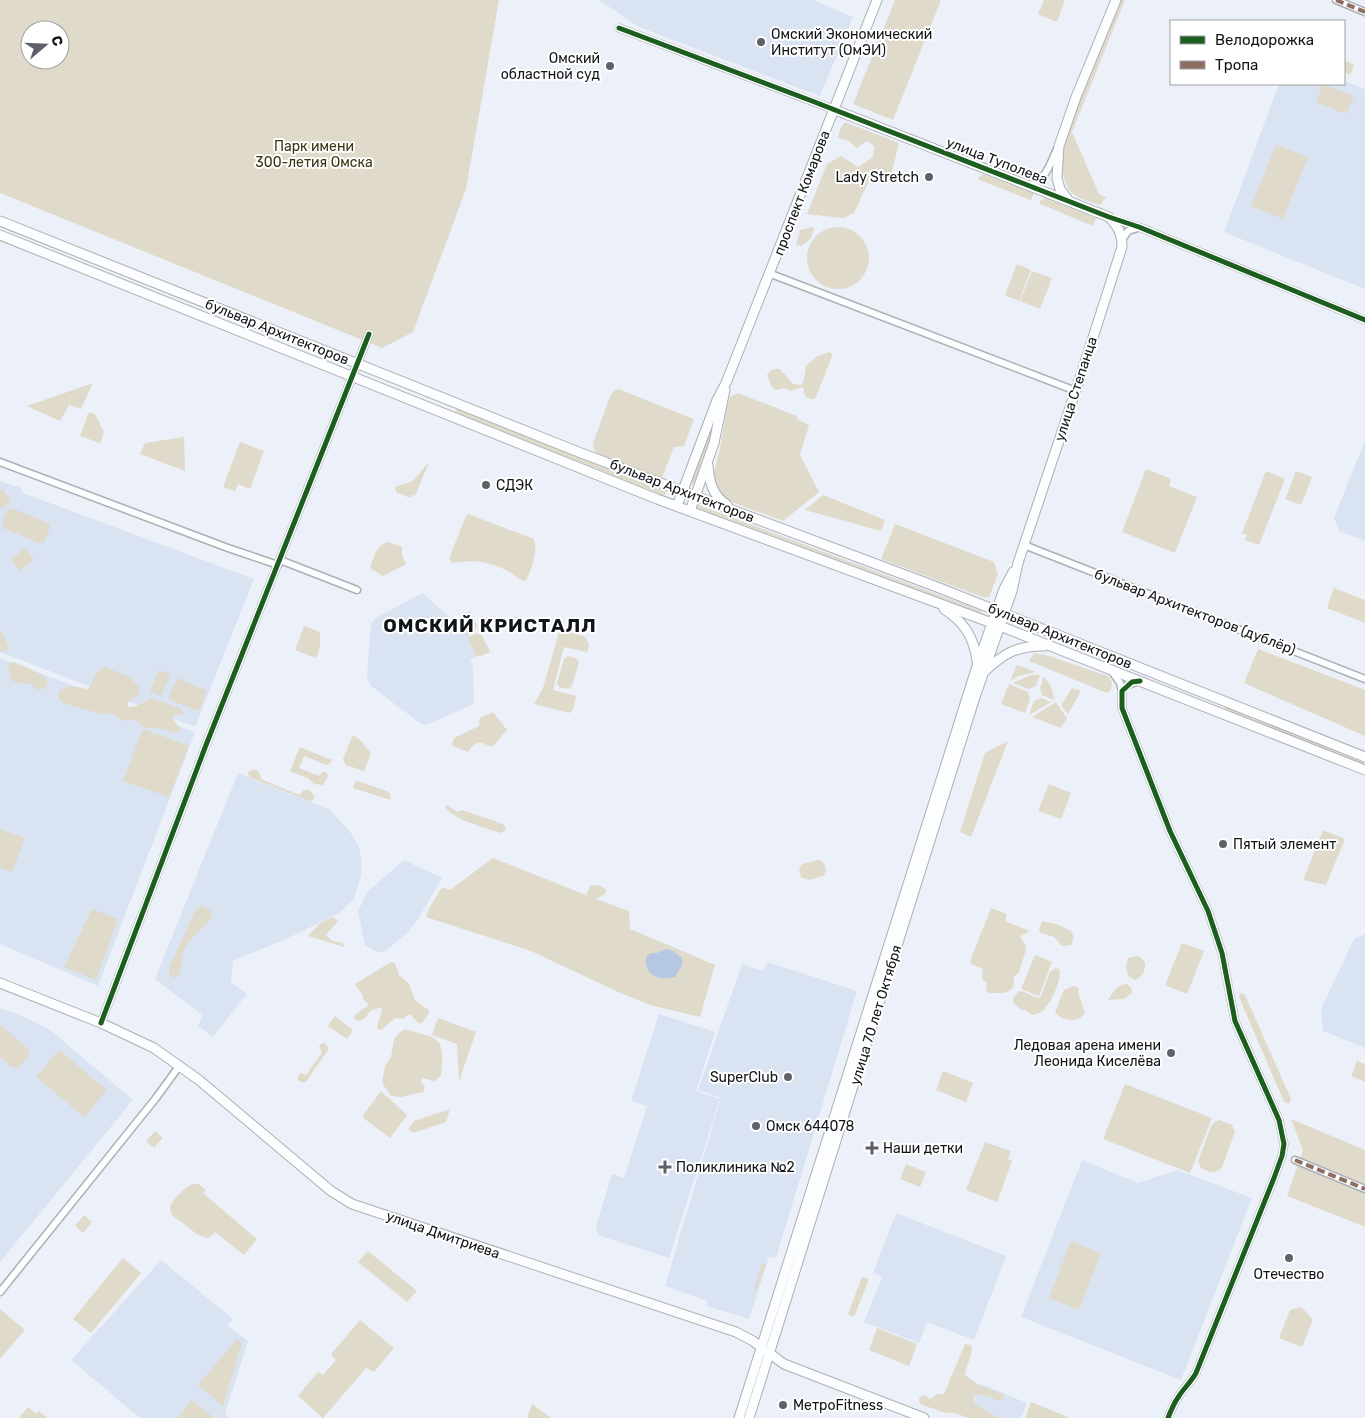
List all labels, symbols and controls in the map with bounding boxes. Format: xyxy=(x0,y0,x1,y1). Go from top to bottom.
north arrow xyxy=(20,20,70,70)
legend xyxy=(1170,20,1345,85)
place label: Омский Экономический Институт (ОмЭИ) xyxy=(771,26,932,59)
text: Велодорожка xyxy=(1215,31,1314,49)
text: С xyxy=(47,34,67,49)
marker: Омский Экономический Институт (ОмЭИ) xyxy=(755,36,767,48)
place label: Омский областной суд xyxy=(501,50,600,83)
text: Тропа xyxy=(1215,56,1258,74)
marker: Омский областной суд xyxy=(604,60,616,72)
street label: проспект Комарова xyxy=(770,128,834,258)
street label: улица Туполева xyxy=(944,134,1050,188)
park label: Парк имени 300-летия Омска xyxy=(255,138,373,171)
place label: Lady Stretch xyxy=(835,169,919,186)
marker: Lady Stretch xyxy=(923,171,935,183)
street label: бульвар Архитекторов xyxy=(203,295,352,369)
street label: улица Степанца xyxy=(1051,335,1101,443)
street label: бульвар Архитекторов xyxy=(607,456,757,527)
place label: СДЭК xyxy=(496,477,533,494)
marker: СДЭК xyxy=(480,479,492,491)
street label: бульвар Архитекторов (дублёр) xyxy=(1092,566,1298,658)
street label: бульвар Архитекторов xyxy=(986,599,1135,673)
district label: ОМСКИЙ КРИСТАЛЛ xyxy=(383,614,597,637)
place label: Пятый элемент xyxy=(1233,836,1336,853)
marker: Пятый элемент xyxy=(1217,838,1229,850)
street label: улица 70 лет Октября xyxy=(847,943,905,1087)
place label: Ледовая арена имени Леонида Киселёва xyxy=(1014,1037,1161,1070)
marker: Ледовая арена имени Леонида Киселёва xyxy=(1165,1047,1177,1059)
place label: SuperClub xyxy=(710,1069,778,1086)
marker: SuperClub xyxy=(782,1071,794,1083)
place label: Омск 644078 xyxy=(766,1118,855,1135)
marker: Омск 644078 xyxy=(750,1120,762,1132)
place label: Наши детки xyxy=(883,1140,963,1157)
marker: Наши детки xyxy=(865,1141,879,1155)
place label: Поликлиника №2 xyxy=(676,1159,795,1176)
marker: Поликлиника №2 xyxy=(658,1160,672,1174)
street label: улица Дмитриева xyxy=(384,1208,502,1262)
marker: Отечество xyxy=(1283,1252,1295,1264)
place label: Отечество xyxy=(1254,1266,1324,1283)
place label: МетроFitness xyxy=(793,1397,883,1414)
marker: МетроFitness xyxy=(777,1399,789,1411)

